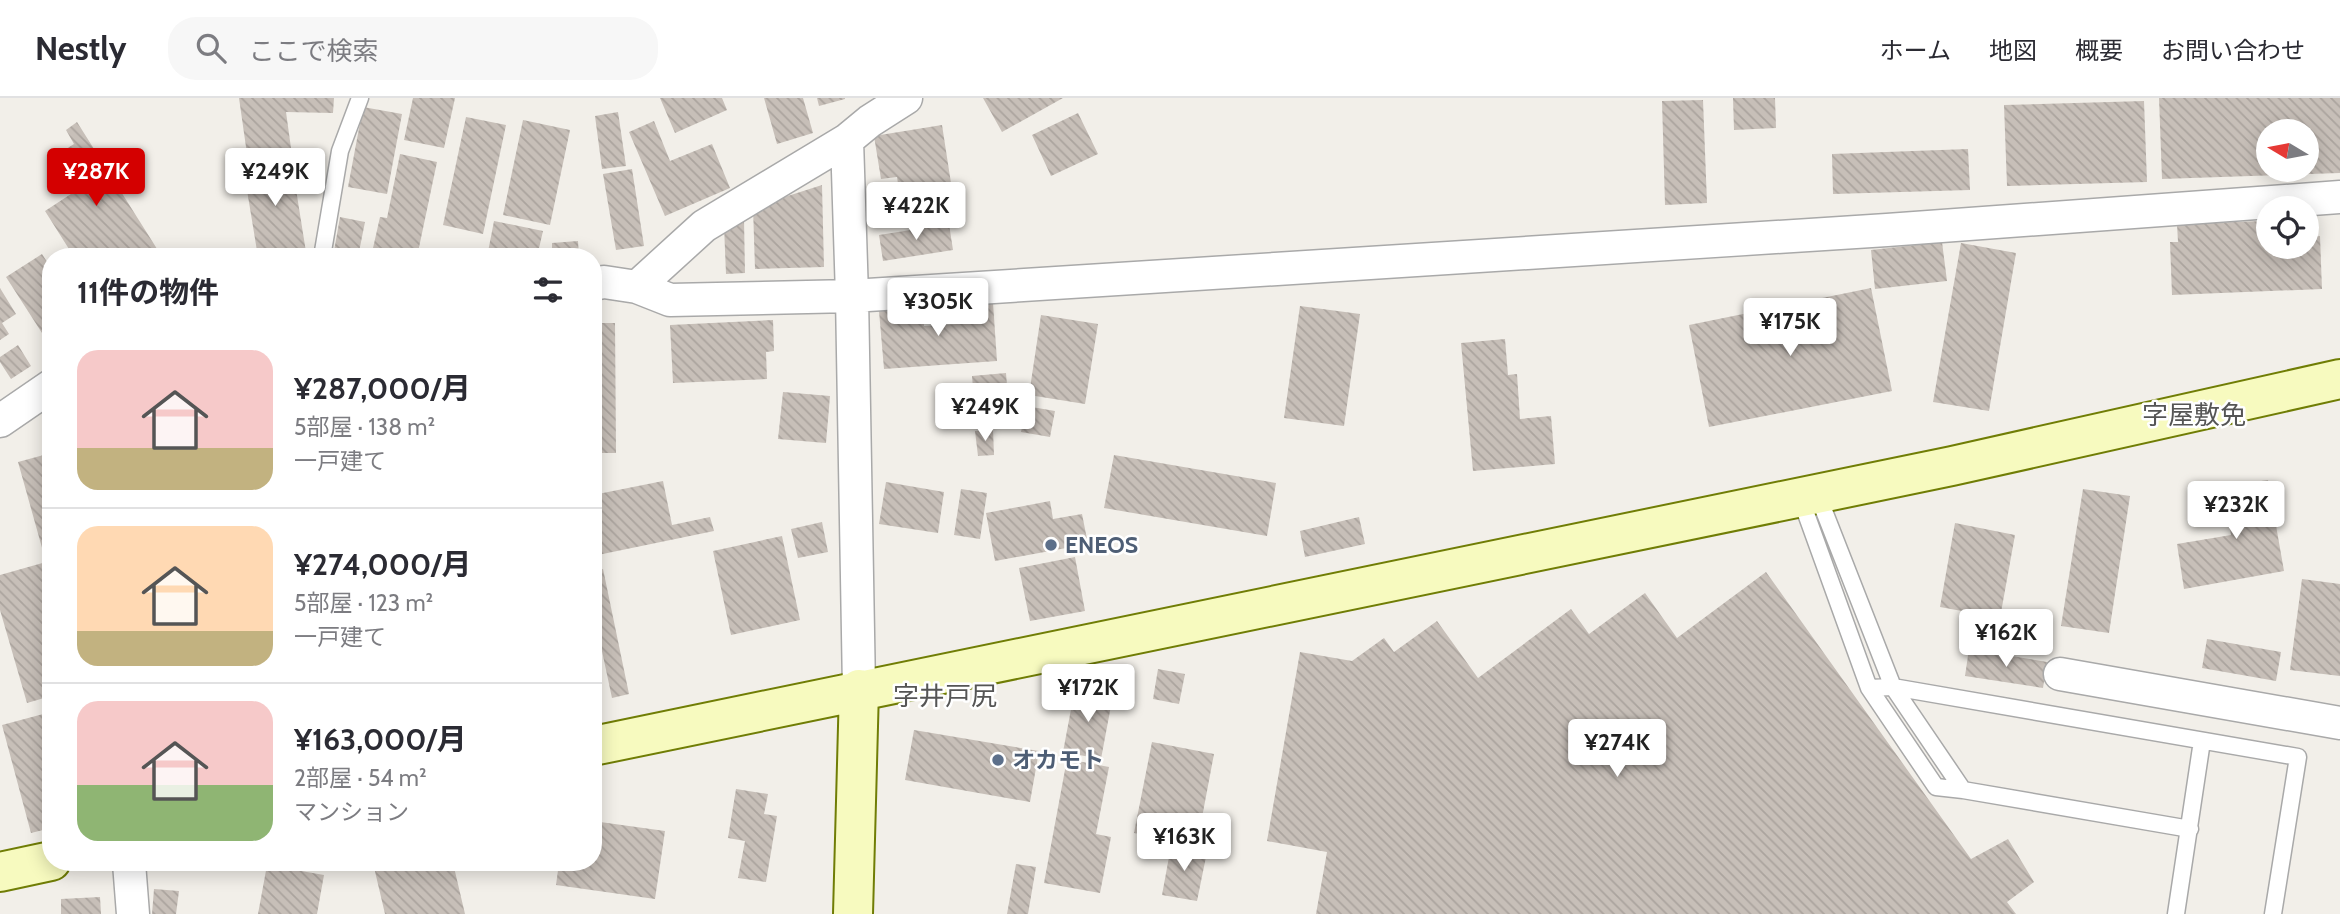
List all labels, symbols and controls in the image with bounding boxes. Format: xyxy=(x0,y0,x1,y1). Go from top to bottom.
search box xyxy=(168,17,658,80)
text: Nestly xyxy=(35,28,126,68)
icon: search xyxy=(192,29,230,67)
text: ここで検索 xyxy=(248,35,378,67)
text: ホーム xyxy=(1880,36,1951,65)
text: 地図 xyxy=(1989,36,2037,65)
text: 概要 xyxy=(2075,36,2123,65)
text: お問い合わせ xyxy=(2161,36,2305,65)
north arrow xyxy=(2256,119,2319,182)
map controls xyxy=(2256,119,2319,259)
pin: ¥287K xyxy=(47,148,145,208)
pin: ¥249K xyxy=(226,148,324,208)
text: ¥287K xyxy=(63,157,129,185)
text: ¥249K xyxy=(241,157,309,185)
pin: ¥422K xyxy=(867,183,965,242)
text: ¥422K xyxy=(883,191,949,219)
button: locate xyxy=(2256,196,2319,259)
icon: filters xyxy=(529,271,567,309)
text: 11件の物件 xyxy=(77,274,219,311)
pin: ¥305K xyxy=(889,278,987,338)
text: ¥305K xyxy=(903,287,973,315)
pin: ¥175K xyxy=(1741,299,1839,358)
text: ¥175K xyxy=(1760,307,1820,335)
text: ¥287,000/月 xyxy=(294,370,471,407)
icon: home xyxy=(133,378,217,462)
pin: ¥249K xyxy=(936,384,1034,443)
text: ¥249K xyxy=(951,392,1019,420)
district label: 字屋敷免 xyxy=(2142,399,2246,431)
text: 5部屋 · 138 m² xyxy=(294,413,435,441)
text: 一戸建て xyxy=(294,447,386,475)
pin: ¥232K xyxy=(2187,482,2285,541)
text: ¥232K xyxy=(2203,490,2269,518)
place label: ENEOS xyxy=(1065,531,1138,559)
marker: ENEOS xyxy=(1043,537,1059,553)
text: ¥274,000/月 xyxy=(294,546,472,583)
icon: home xyxy=(133,554,217,638)
text: 5部屋 · 123 m² xyxy=(294,589,433,617)
pin: ¥162K xyxy=(1957,610,2055,669)
text: ¥162K xyxy=(1975,618,2037,646)
text: 一戸建て xyxy=(294,623,386,651)
pin: ¥172K xyxy=(1039,664,1137,724)
text: ¥172K xyxy=(1058,673,1118,701)
district label: 字井戸尻 xyxy=(893,680,997,712)
pin: ¥274K xyxy=(1568,720,1666,779)
text: ¥163,000/月 xyxy=(294,721,467,758)
text: ¥274K xyxy=(1584,728,1650,756)
icon: home xyxy=(133,729,217,813)
place label: オカモト xyxy=(1012,746,1104,774)
marker: オカモト xyxy=(990,752,1006,768)
text: 2部屋 · 54 m² xyxy=(294,764,427,792)
text: マンション xyxy=(294,798,409,826)
pin: ¥163K xyxy=(1135,814,1233,873)
text: ¥163K xyxy=(1153,822,1215,850)

